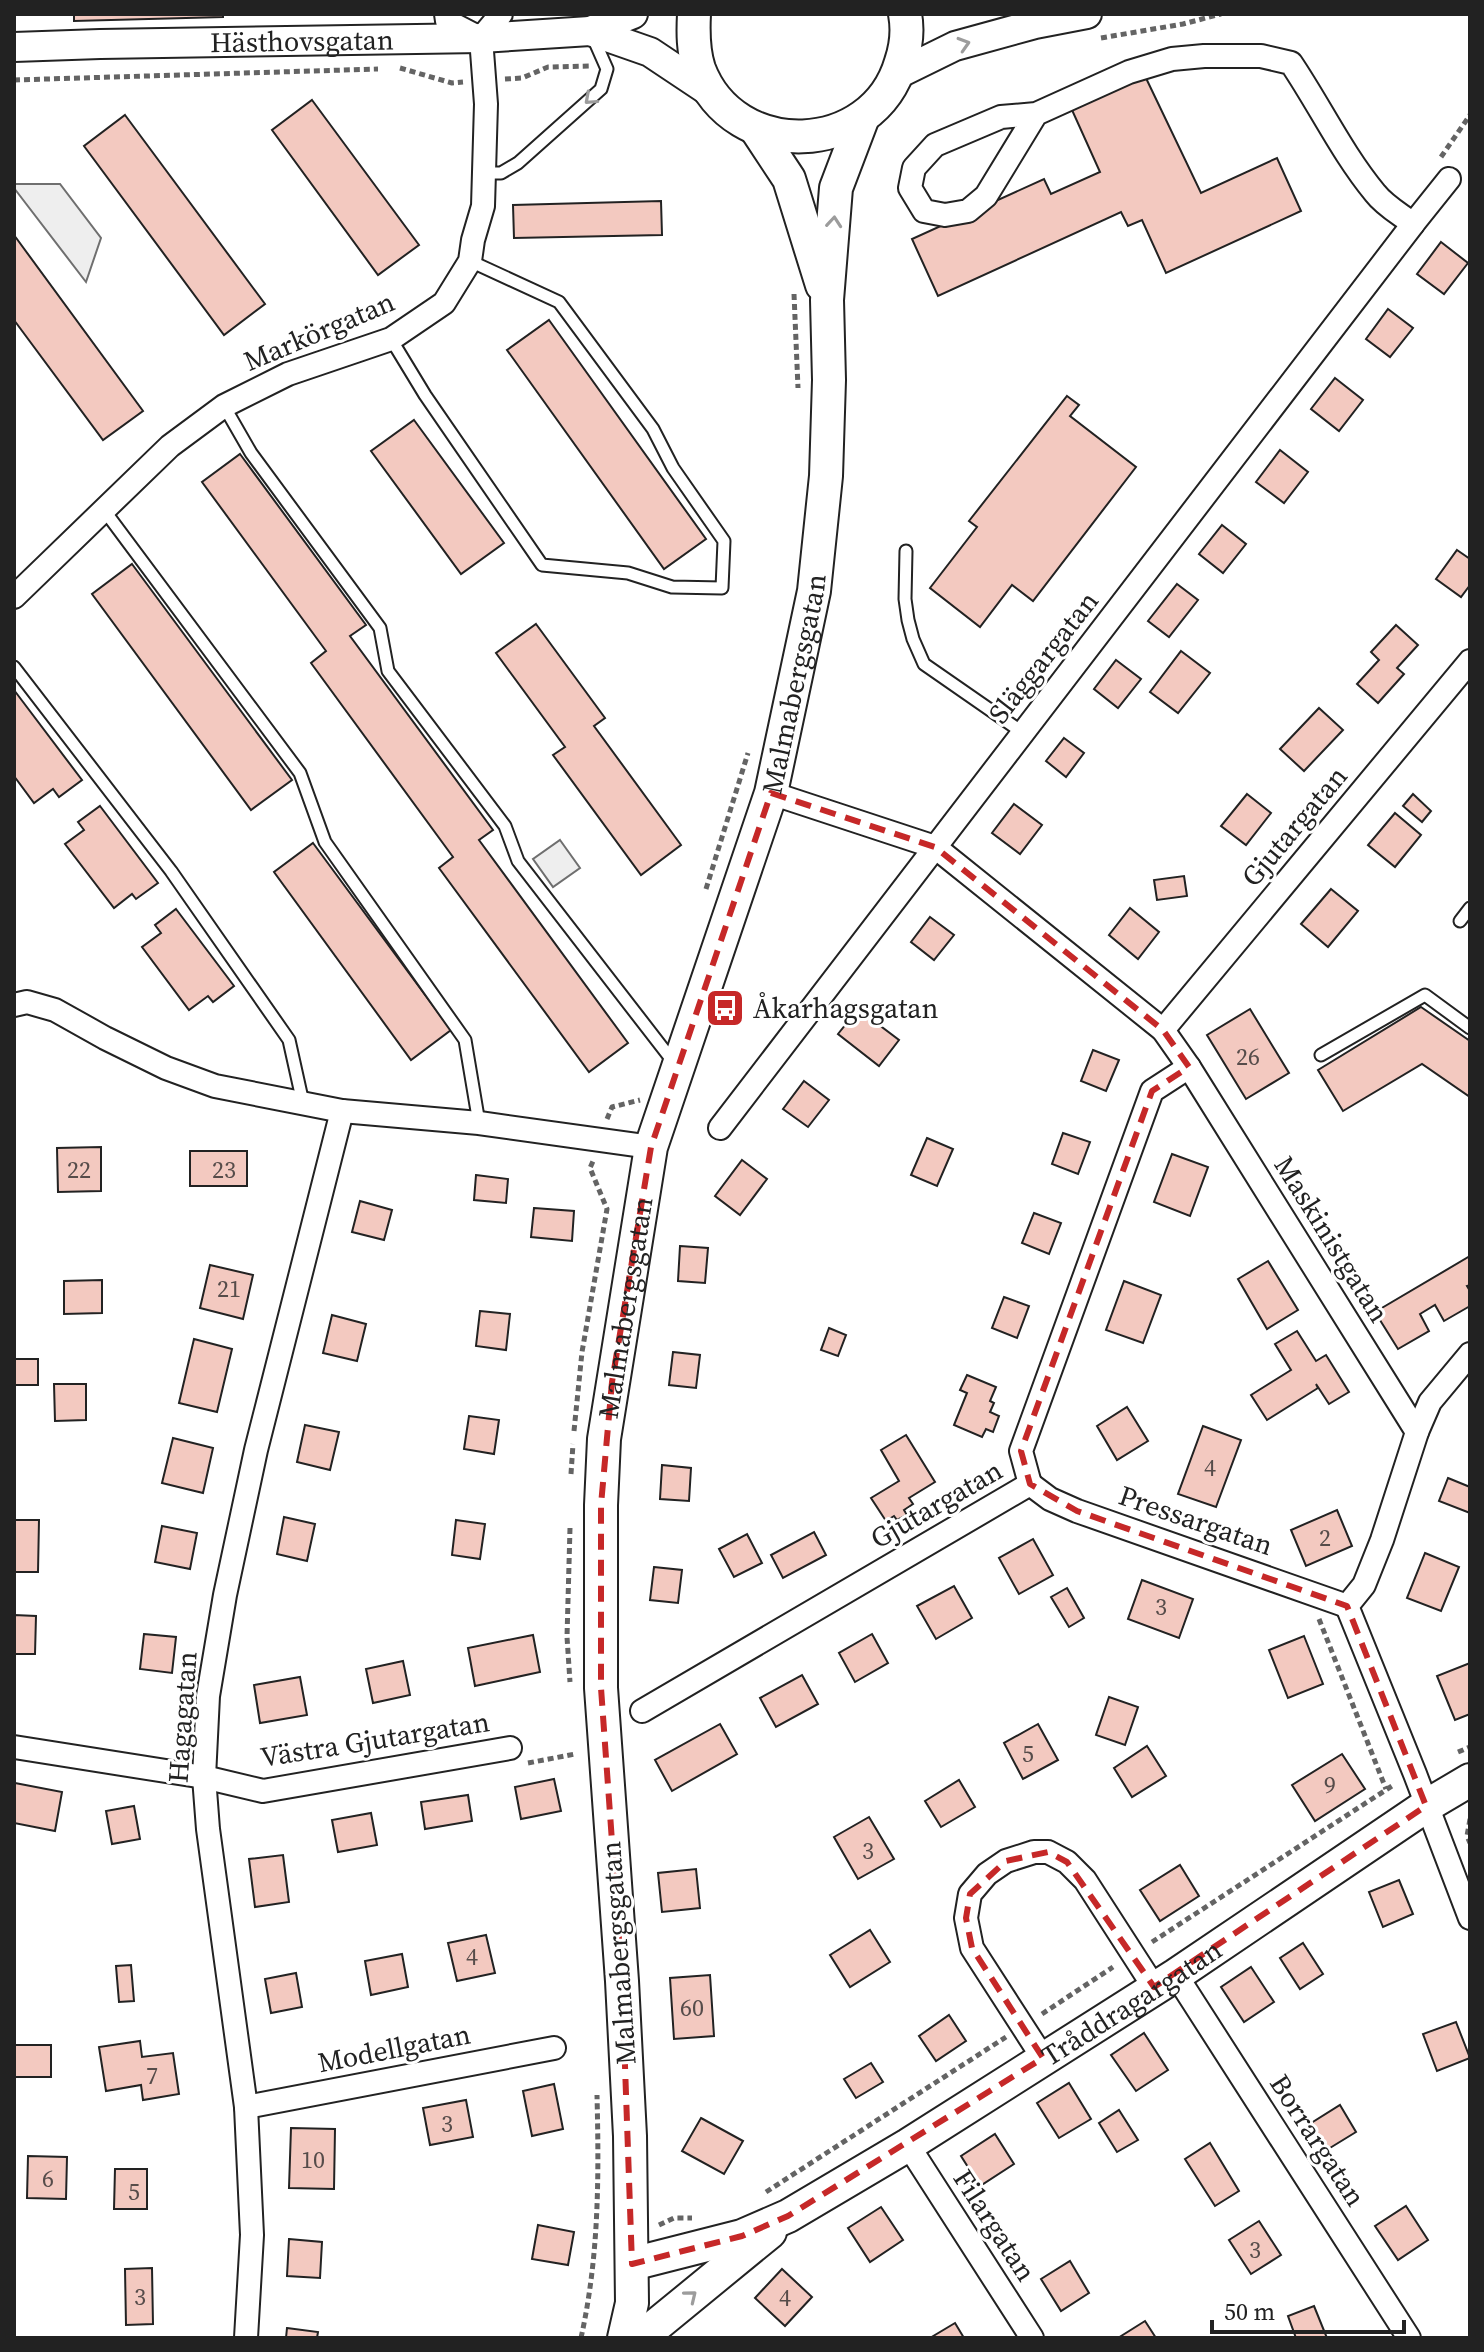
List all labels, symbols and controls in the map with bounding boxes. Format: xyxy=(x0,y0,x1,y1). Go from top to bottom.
street label: Hästhovsgatan xyxy=(210,20,394,61)
one-way arrow xyxy=(957,37,971,53)
one-way arrow xyxy=(584,90,599,104)
one-way arrow xyxy=(825,215,842,228)
street label: Markörgatan xyxy=(238,282,400,380)
street label: Malmabergsgatan xyxy=(752,572,835,797)
street label: Släggargatan xyxy=(979,583,1107,731)
street label: Gjutargatan xyxy=(1232,758,1356,894)
bus stop icon: Åkarhagsgatan xyxy=(704,987,746,1029)
place label: Åkarhagsgatan xyxy=(753,989,938,1027)
house number: 26 xyxy=(1236,1040,1260,1073)
street label: Maskinistgatan xyxy=(1266,1149,1398,1329)
house number: 22 xyxy=(67,1153,91,1186)
house number: 23 xyxy=(212,1153,236,1186)
street label: Malmabergsgatan xyxy=(589,1194,662,1421)
house number: 21 xyxy=(217,1272,241,1305)
street label: Gjutargatan xyxy=(863,1451,1009,1557)
house number: 4 xyxy=(1204,1451,1216,1484)
street label: Pressargatan xyxy=(1114,1476,1278,1564)
house number: 2 xyxy=(1319,1521,1331,1554)
house number: 3 xyxy=(1155,1590,1167,1623)
street label: Hagagatan xyxy=(158,1650,206,1784)
street label: Västra Gjutargatan xyxy=(258,1702,492,1776)
house number: 5 xyxy=(1022,1737,1034,1770)
house number: 9 xyxy=(1324,1768,1336,1801)
house number: 3 xyxy=(862,1834,874,1867)
street label: Malmabergsgatan xyxy=(591,1840,645,2066)
street label: Tråddragargatan xyxy=(1034,1931,1229,2075)
house number: 4 xyxy=(466,1940,478,1973)
house number: 60 xyxy=(680,1991,704,2024)
street label: Modellgatan xyxy=(314,2015,474,2081)
house number: 7 xyxy=(146,2059,158,2092)
street label: Borrargatan xyxy=(1261,2067,1375,2213)
house number: 3 xyxy=(441,2107,453,2140)
house number: 10 xyxy=(301,2143,325,2176)
house number: 6 xyxy=(42,2162,54,2195)
street label: Filargatan xyxy=(945,2162,1045,2288)
house number: 5 xyxy=(128,2175,140,2208)
house number: 3 xyxy=(1249,2233,1261,2266)
house number: 3 xyxy=(134,2280,146,2313)
house number: 4 xyxy=(779,2281,791,2314)
scale bar xyxy=(1212,2284,1404,2334)
one-way arrow xyxy=(682,2291,696,2306)
text: 50 m xyxy=(1224,2295,1275,2328)

